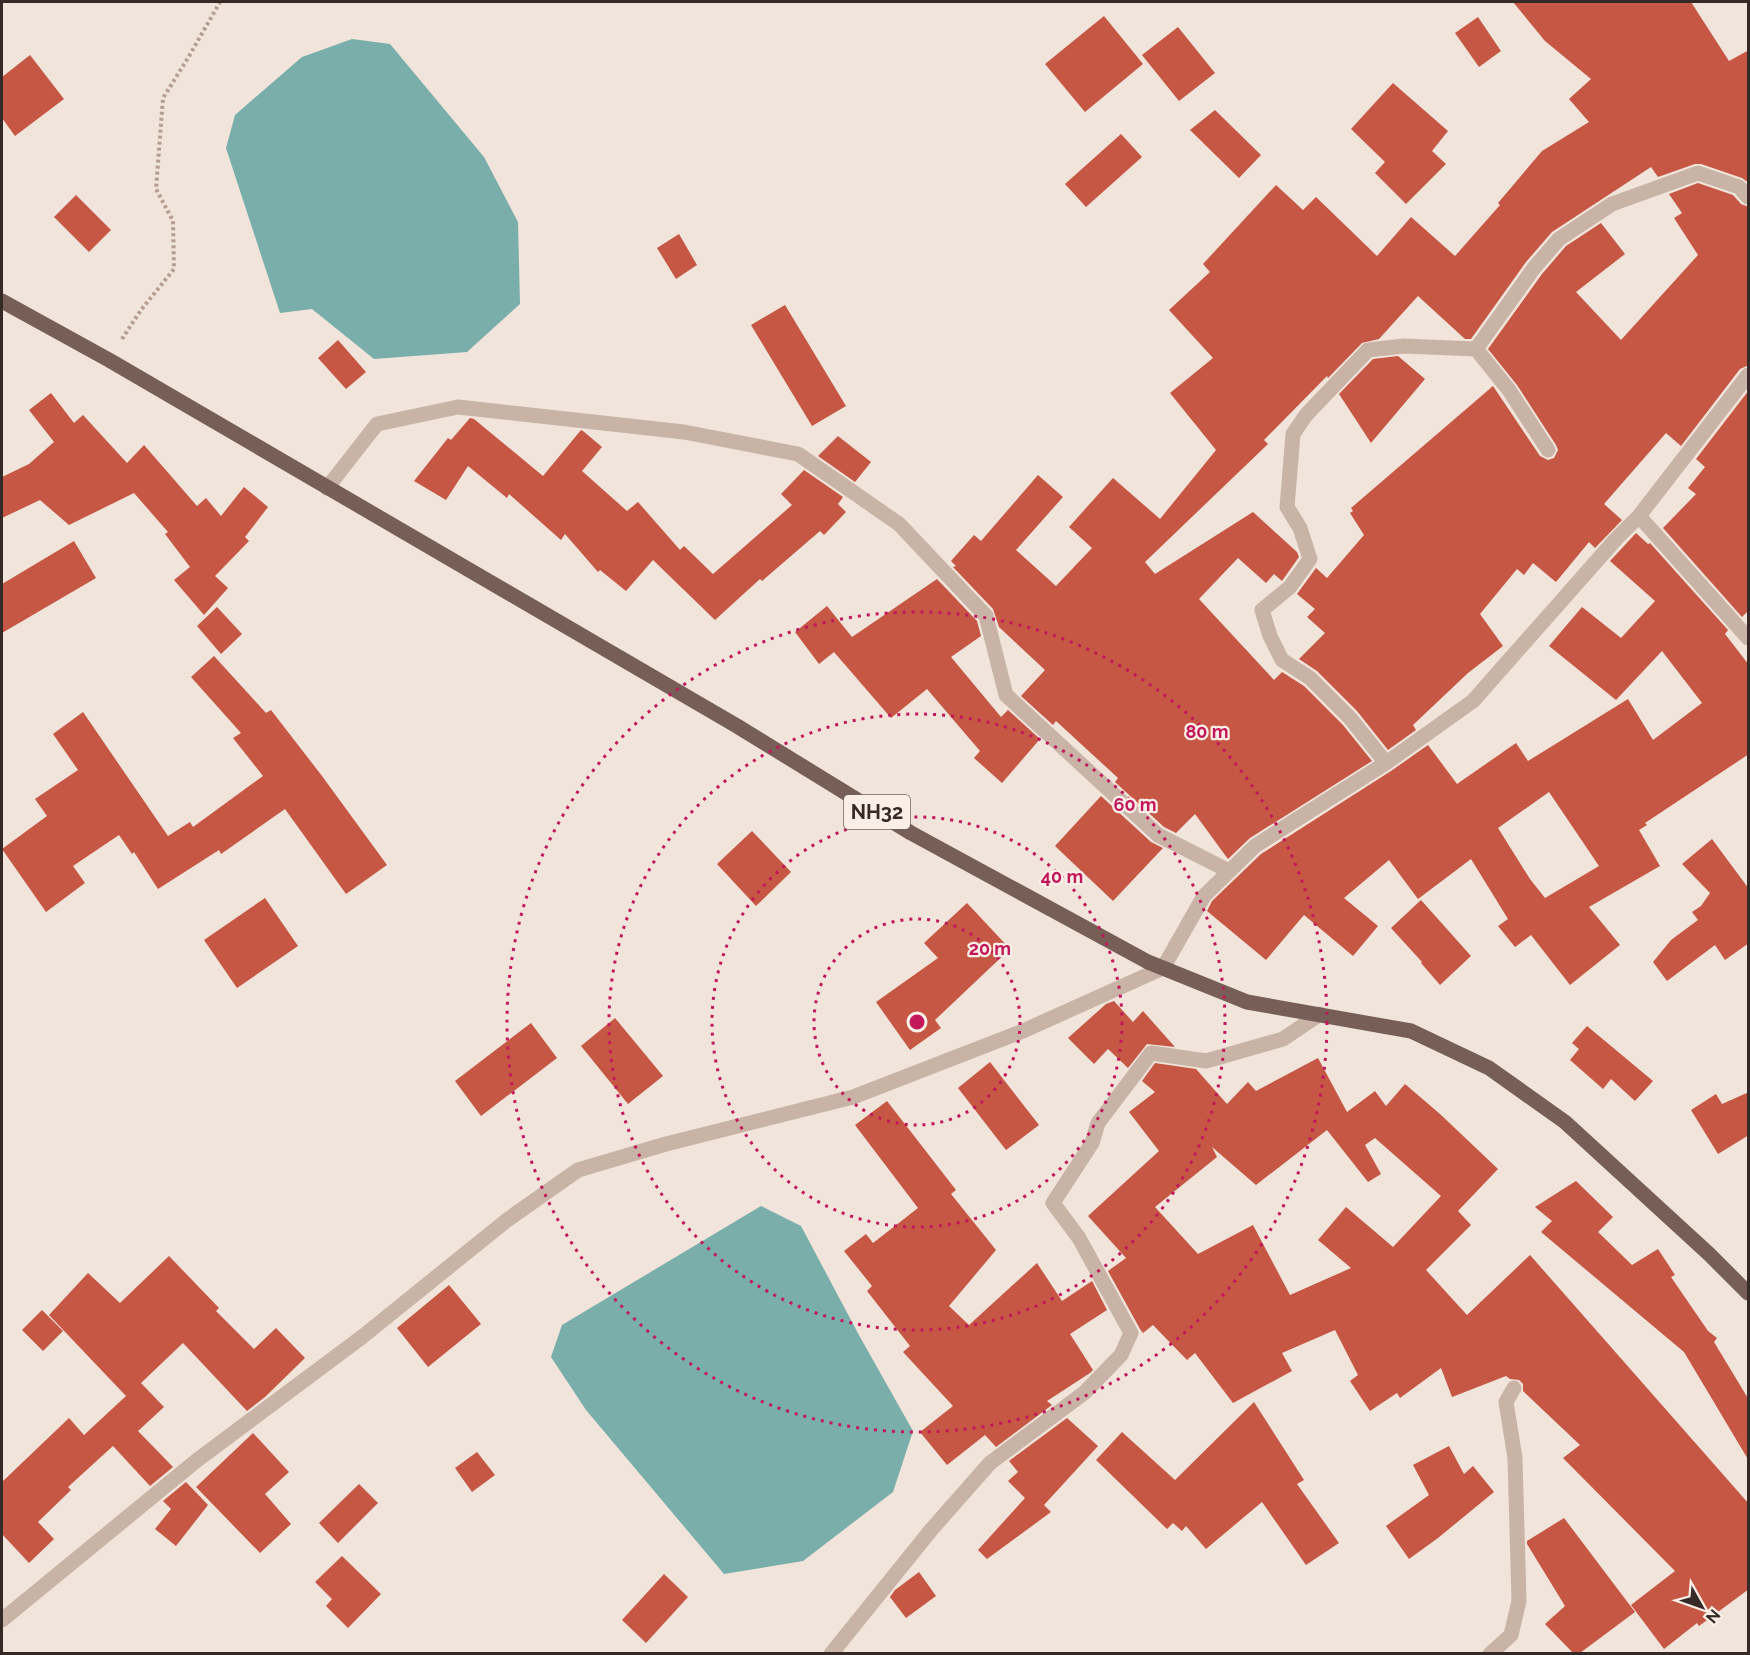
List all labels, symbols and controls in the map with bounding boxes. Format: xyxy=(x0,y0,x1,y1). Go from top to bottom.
text: 80 m xyxy=(1185,721,1229,742)
text: 60 m xyxy=(1113,794,1157,815)
road number: NH32 xyxy=(844,795,910,829)
text: 40 m xyxy=(1041,866,1083,887)
text: 20 m xyxy=(969,938,1011,959)
centre of rings xyxy=(907,1012,927,1032)
north arrow xyxy=(1672,1577,1732,1637)
text: N xyxy=(1702,1606,1724,1627)

